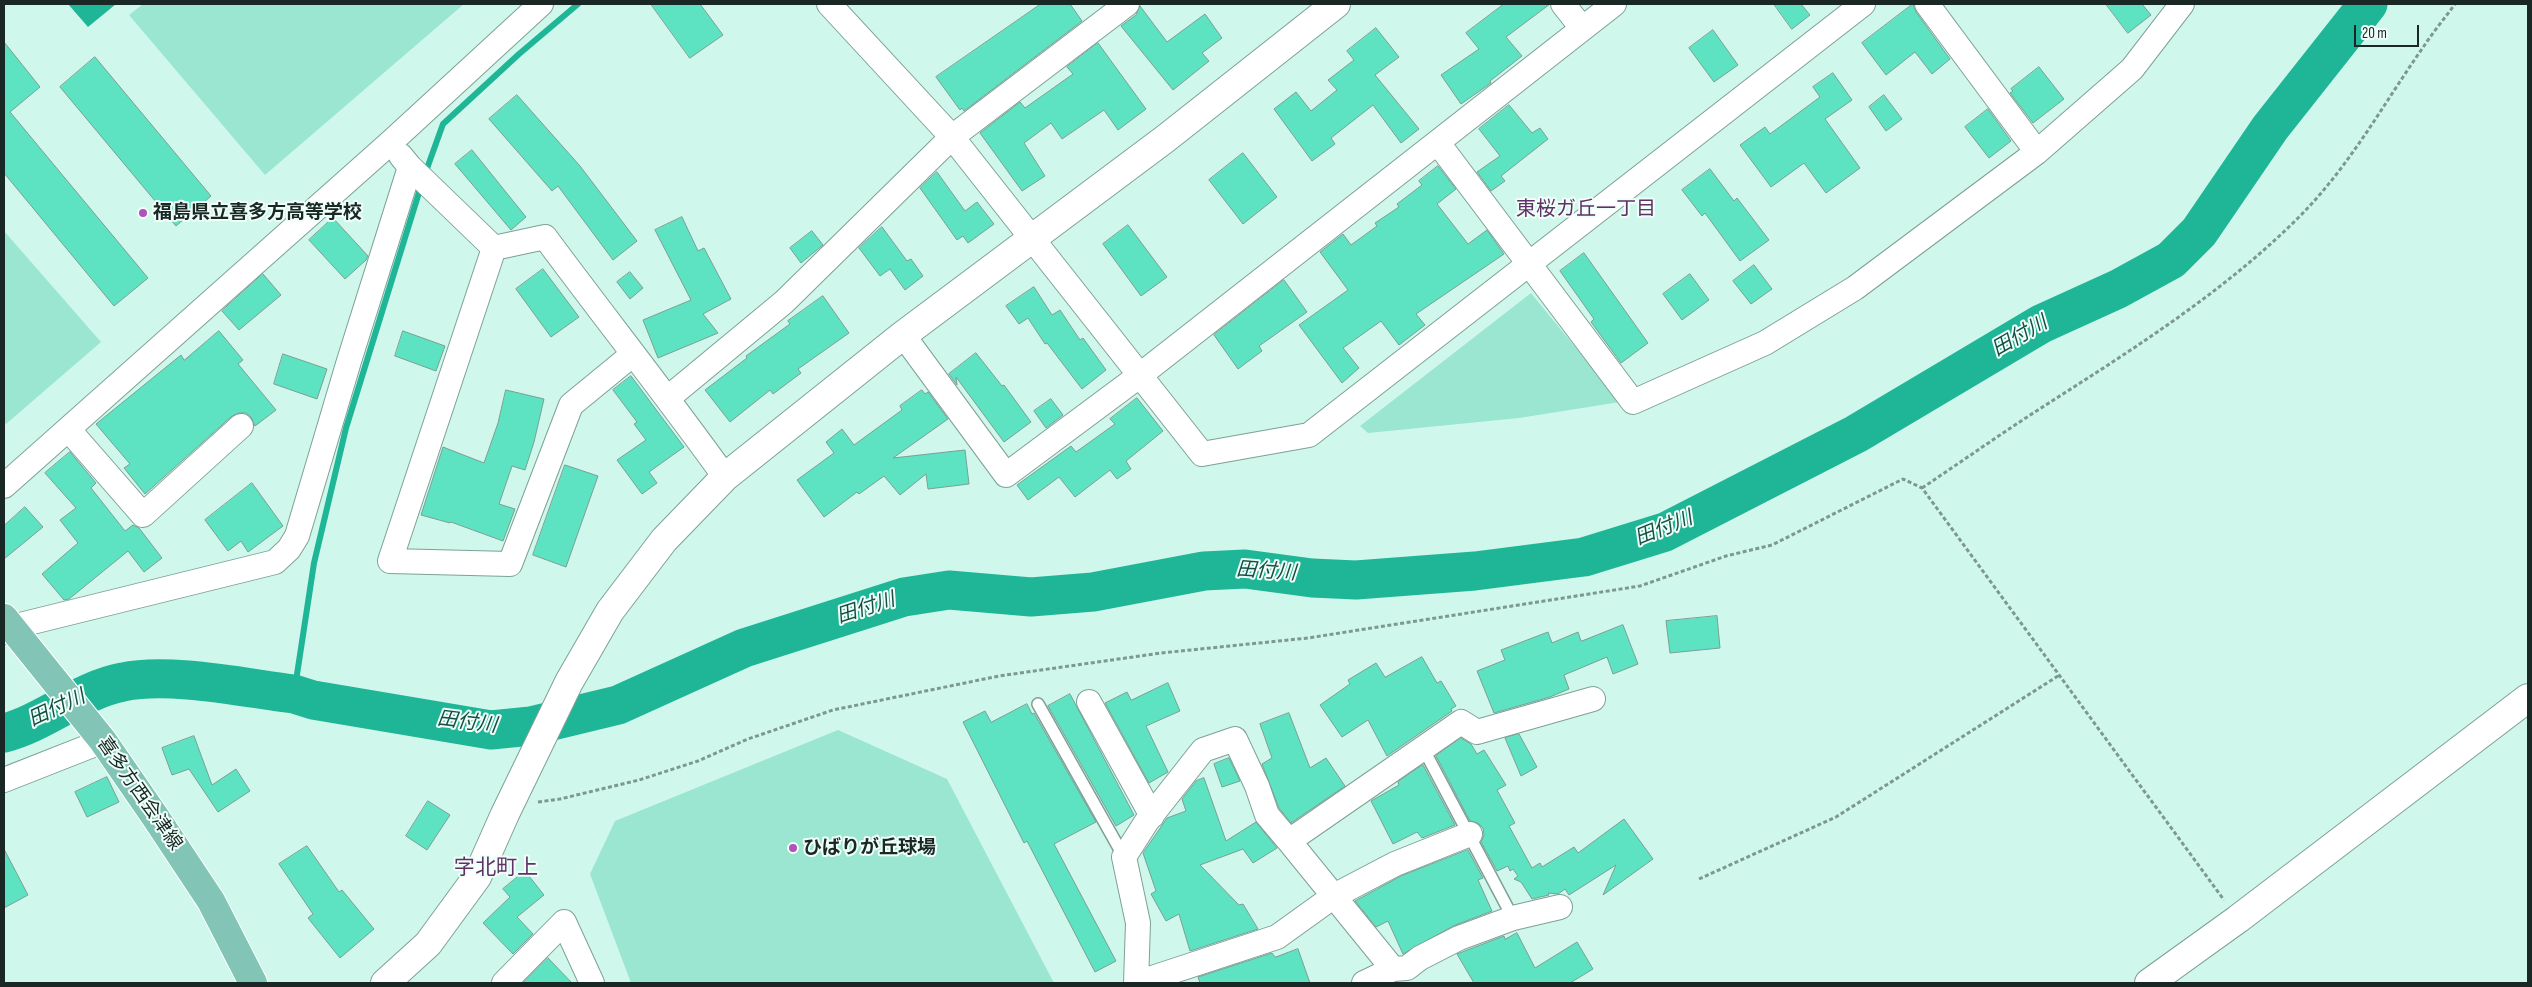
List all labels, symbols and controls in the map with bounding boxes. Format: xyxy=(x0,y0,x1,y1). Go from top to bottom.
scale bar xyxy=(2357,15,2422,47)
text: 20 m xyxy=(2362,24,2387,43)
district label: 東桜ガ丘一丁目 xyxy=(1516,198,1656,222)
place label: 福島県立喜多方高等学校 xyxy=(153,202,362,224)
marker: 福島県立喜多方高等学校 xyxy=(137,207,149,219)
water label: 田付川 xyxy=(1988,312,2052,362)
water label: 田付川 xyxy=(1632,507,1696,551)
water label: 田付川 xyxy=(1235,558,1297,586)
water label: 田付川 xyxy=(834,588,898,630)
water label: 田付川 xyxy=(25,685,89,733)
water label: 田付川 xyxy=(436,707,498,739)
street label: 喜多方西会津線 xyxy=(92,733,186,855)
place label: ひばりが丘球場 xyxy=(803,837,936,859)
marker: ひばりが丘球場 xyxy=(787,842,799,854)
district label: 字北町上 xyxy=(454,856,538,882)

